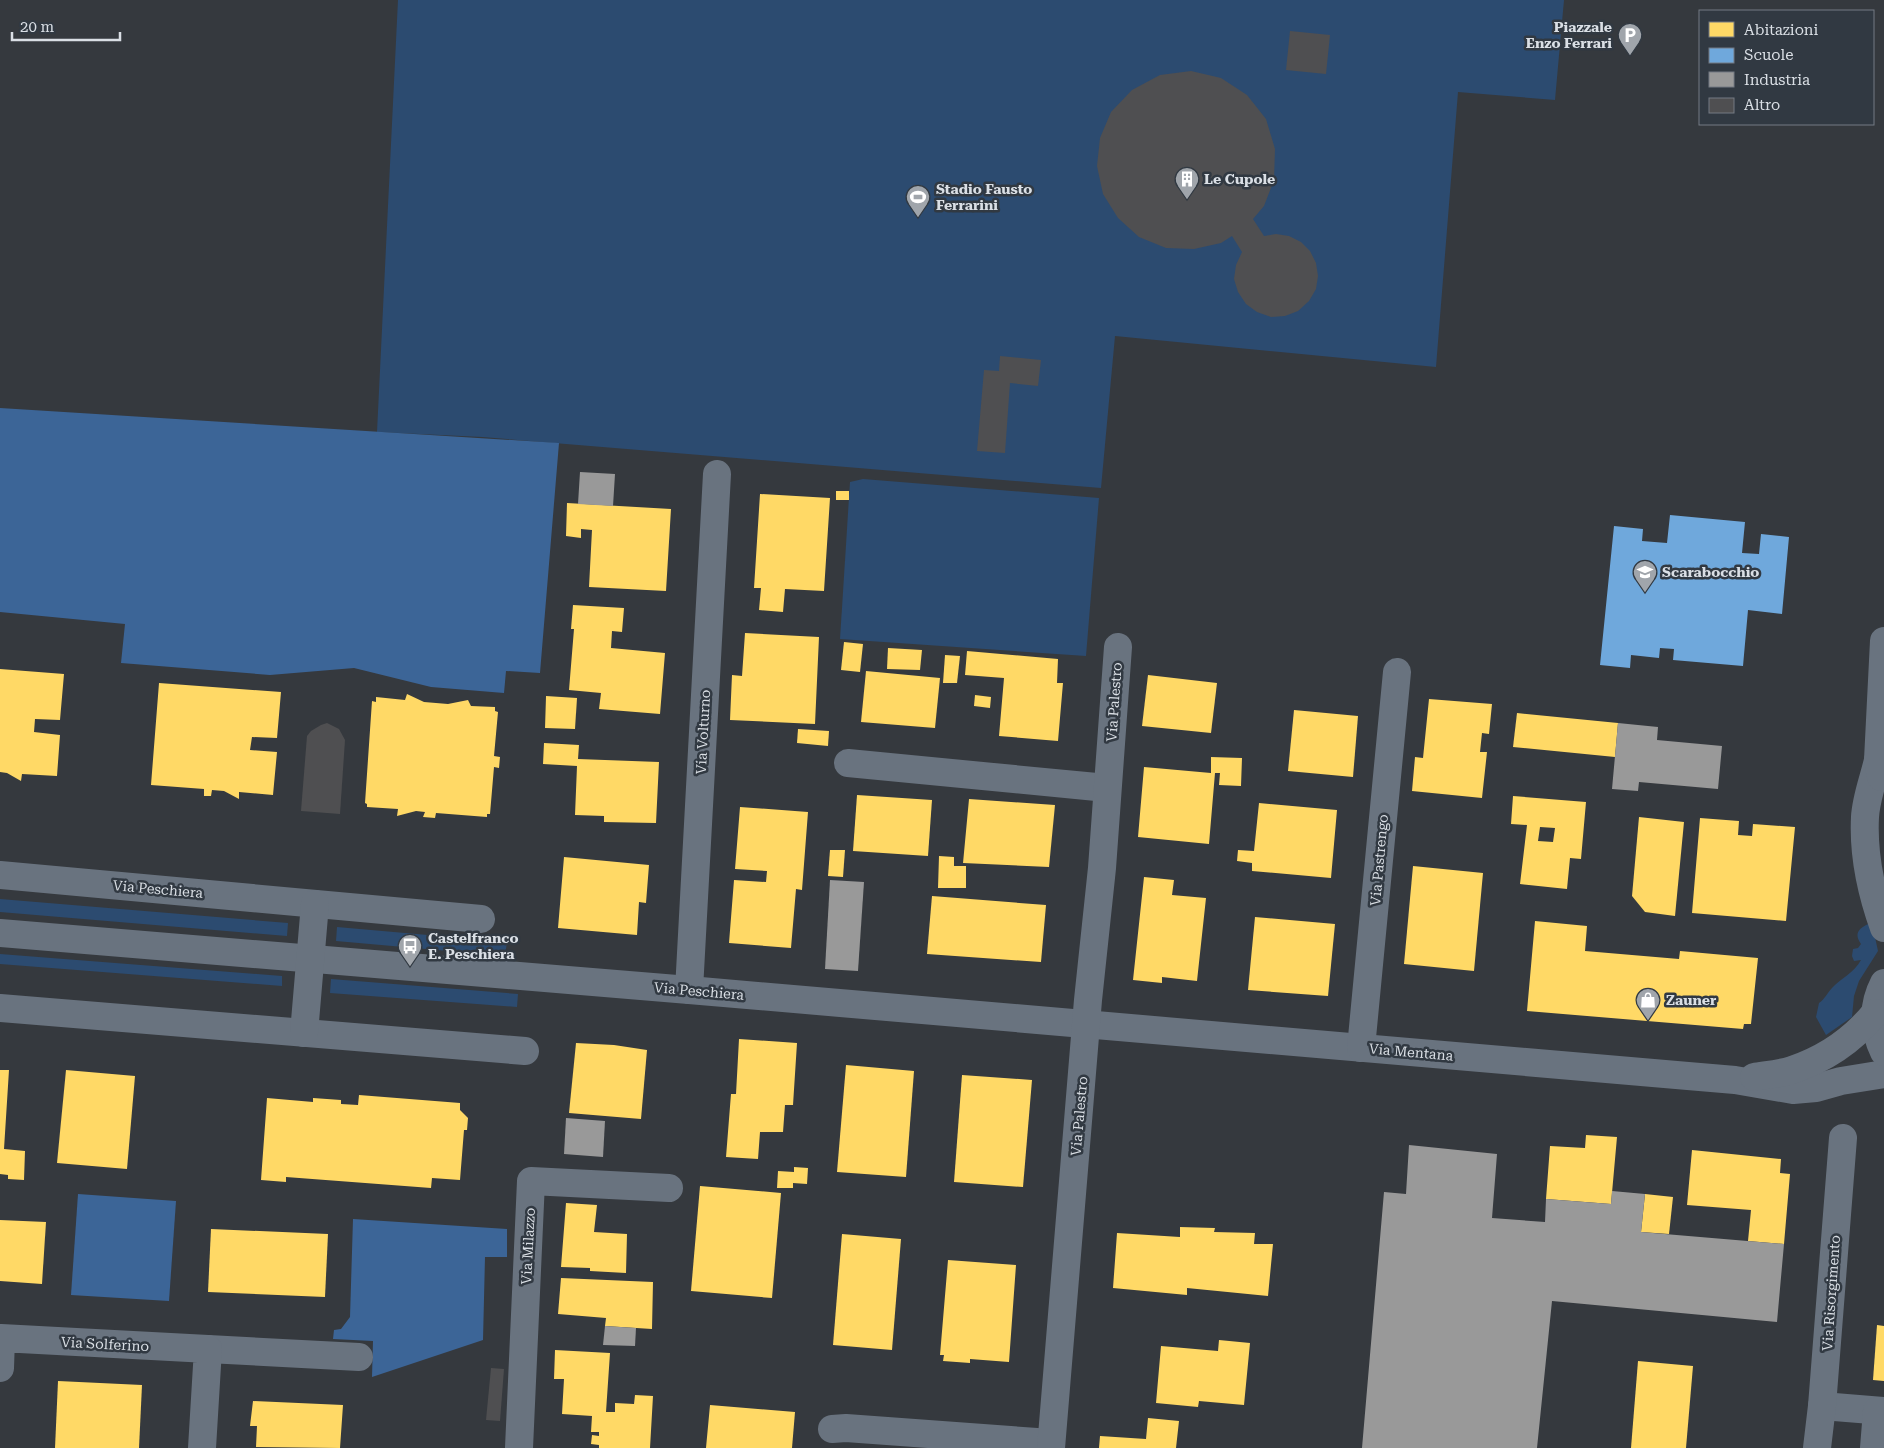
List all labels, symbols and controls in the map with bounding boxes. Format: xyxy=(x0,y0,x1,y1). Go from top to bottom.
scale bar xyxy=(12,10,120,42)
legend xyxy=(1699,10,1874,125)
text: 20 m xyxy=(20,18,55,36)
place label: Piazzale Enzo Ferrari xyxy=(1526,19,1612,51)
text: Abitazioni xyxy=(1744,21,1819,39)
parking icon: Piazzale Enzo Ferrari xyxy=(1617,22,1643,56)
text: Scuole xyxy=(1744,46,1793,64)
text: Industria xyxy=(1744,71,1810,89)
text: Altro xyxy=(1744,96,1780,114)
building icon: Le Cupole xyxy=(1174,166,1200,200)
place label: Le Cupole xyxy=(1204,171,1275,187)
place label: Stadio Fausto Ferrarini xyxy=(936,181,1032,213)
sports icon: Stadio Fausto Ferrarini xyxy=(905,184,931,218)
school or university icon: Scarabocchio xyxy=(1632,559,1658,593)
place label: Scarabocchio xyxy=(1662,564,1759,580)
street label: Via Palestro xyxy=(1103,662,1125,742)
street label: Via Volturno xyxy=(693,689,713,775)
street label: Via Pastrengo xyxy=(1367,813,1391,907)
street label: Via Peschiera xyxy=(112,877,204,901)
place label: Castelfranco E. Peschiera xyxy=(428,930,518,962)
bus stop icon: Castelfranco E. Peschiera xyxy=(397,933,423,967)
street label: Via Peschiera xyxy=(653,979,745,1003)
shop icon: Zauner xyxy=(1635,987,1661,1021)
place label: Zauner xyxy=(1666,992,1717,1008)
street label: Via Mentana xyxy=(1368,1040,1454,1064)
street label: Via Palestro xyxy=(1068,1076,1090,1156)
street label: Via Milazzo xyxy=(518,1207,538,1285)
street label: Via Risorgimento xyxy=(1819,1235,1843,1351)
street label: Via Solferino xyxy=(61,1334,149,1354)

